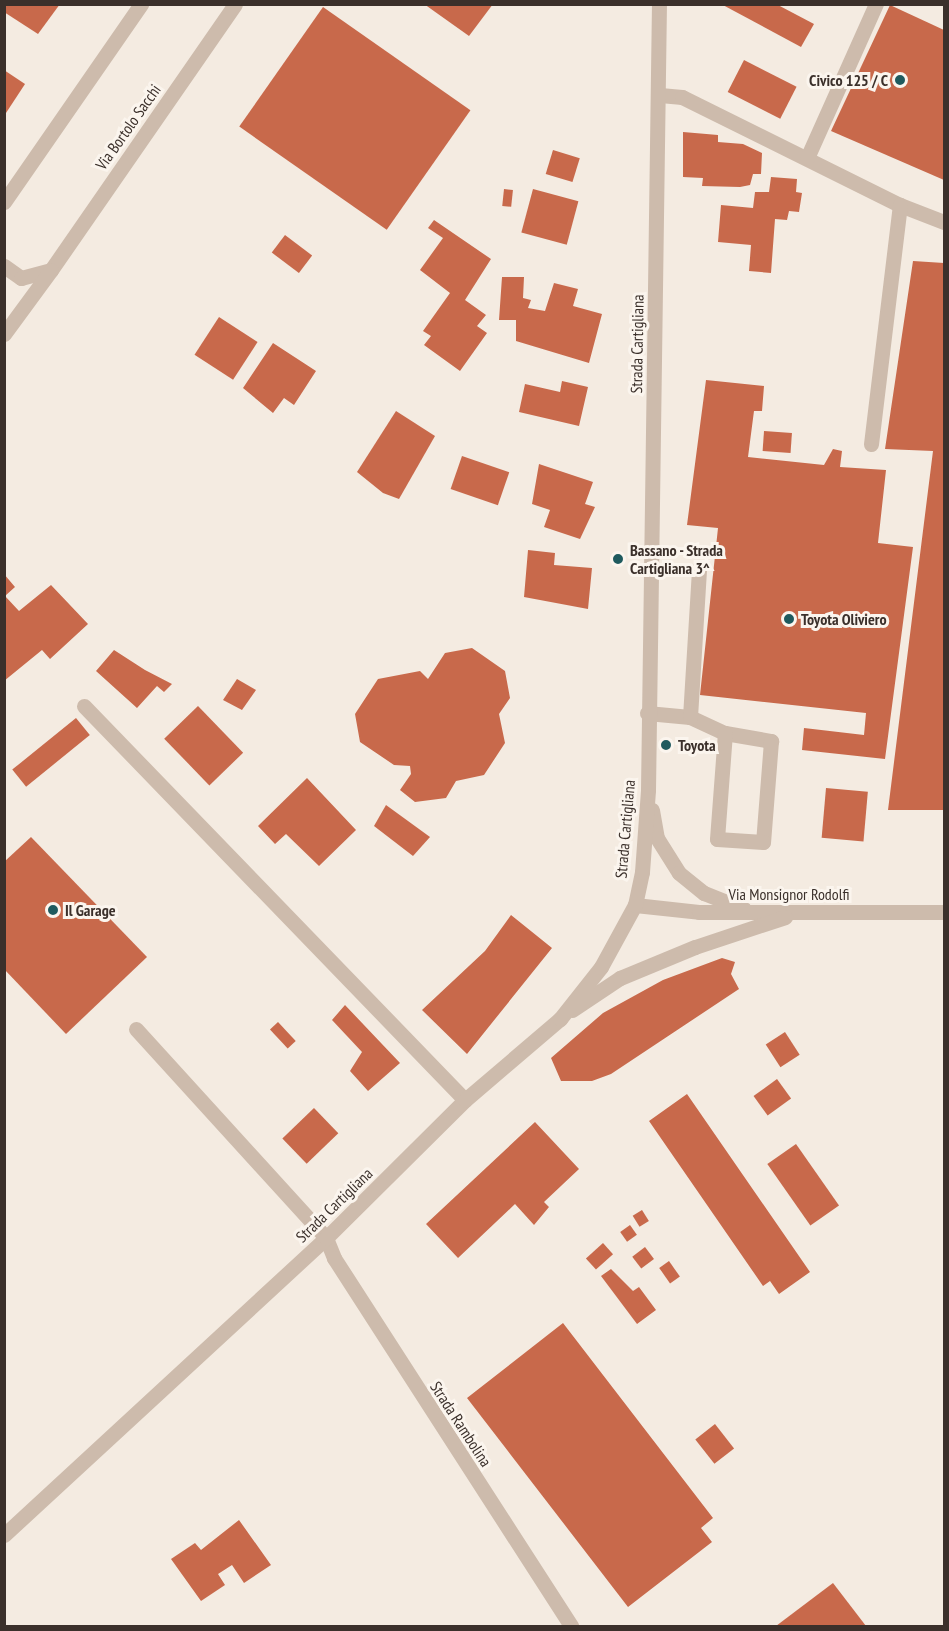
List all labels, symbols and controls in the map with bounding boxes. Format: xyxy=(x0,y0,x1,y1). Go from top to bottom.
place label: Civico 125 / C xyxy=(809,70,888,90)
marker: Civico 125 / C xyxy=(893,73,907,87)
street label: Via Bortolo Sacchi xyxy=(91,81,165,173)
street label: Strada Cartigliana xyxy=(627,294,647,394)
place label: Bassano - Strada Cartigliana 3^ xyxy=(630,540,725,578)
marker: Bassano - Strada Cartigliana 3^ xyxy=(611,552,625,566)
place label: Toyota Oliviero xyxy=(801,609,887,629)
marker: Toyota Oliviero xyxy=(782,612,796,626)
place label: Toyota xyxy=(678,735,716,755)
marker: Toyota xyxy=(659,738,673,752)
street label: Strada Cartigliana xyxy=(611,779,639,879)
street label: Via Monsignor Rodolfi xyxy=(729,884,849,904)
place label: Il Garage xyxy=(65,900,116,920)
marker: Il Garage xyxy=(46,903,60,917)
street label: Strada Cartigliana xyxy=(292,1164,376,1246)
street label: Strada Rambolina xyxy=(426,1378,496,1470)

